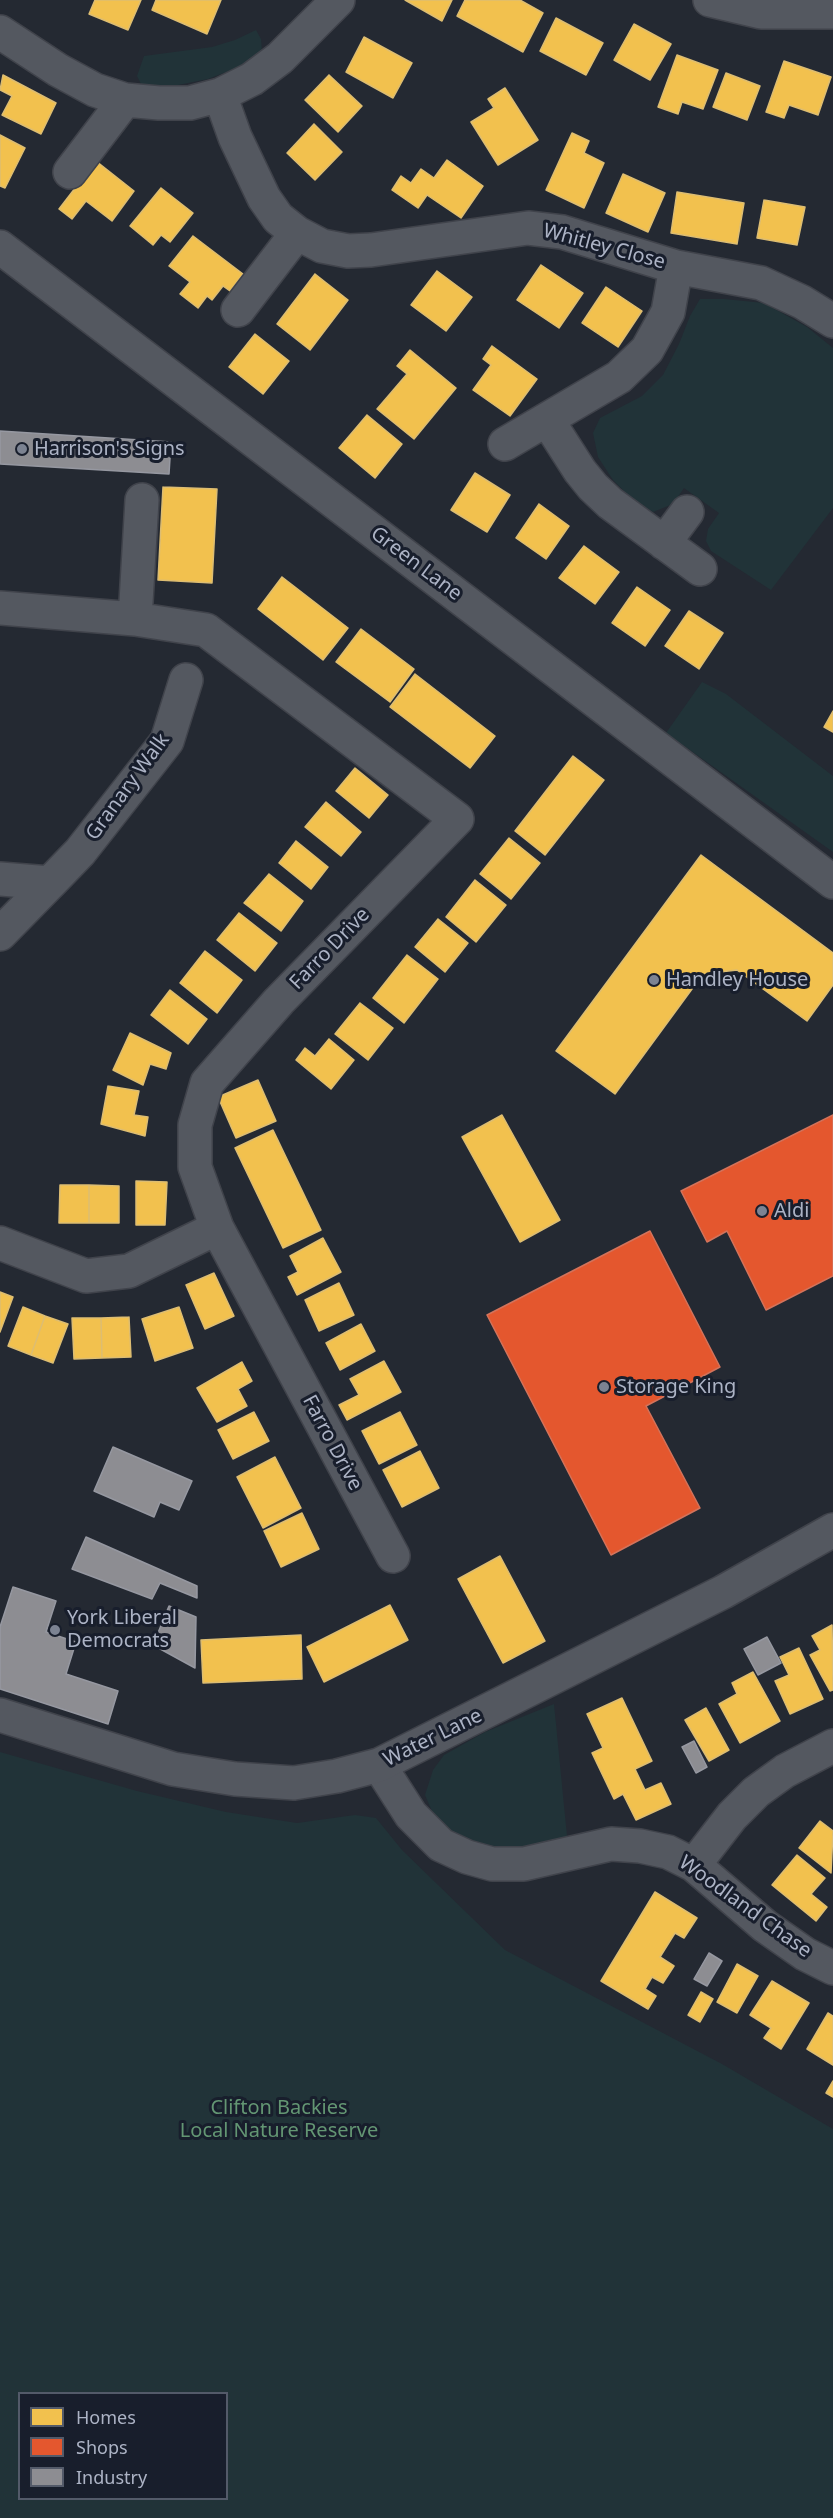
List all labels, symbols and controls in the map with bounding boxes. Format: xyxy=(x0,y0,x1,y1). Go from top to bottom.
street label: Whitley Close xyxy=(540,219,668,275)
place label: Harrison's Signs xyxy=(34,437,185,461)
marker: Harrison's Signs xyxy=(15,442,29,456)
street label: Green Lane xyxy=(366,522,466,606)
street label: Granary Walk xyxy=(81,729,175,845)
street label: Farro Drive xyxy=(285,903,375,995)
place label: Handley House xyxy=(666,968,808,992)
marker: Handley House xyxy=(647,973,661,987)
place label: Aldi xyxy=(774,1199,809,1223)
marker: Aldi xyxy=(755,1204,769,1218)
place label: Storage King xyxy=(616,1375,736,1399)
marker: Storage King xyxy=(597,1380,611,1394)
street label: Farro Drive xyxy=(297,1391,367,1495)
place label: York Liberal Democrats xyxy=(67,1606,177,1653)
marker: York Liberal Democrats xyxy=(48,1623,62,1637)
street label: Water Lane xyxy=(380,1704,486,1772)
street label: Woodland Chase xyxy=(674,1851,816,1963)
park label: Clifton Backies Local Nature Reserve xyxy=(180,2096,378,2143)
legend xyxy=(18,2392,228,2500)
text: Homes xyxy=(76,2405,136,2429)
text: Shops xyxy=(76,2435,128,2459)
text: Industry xyxy=(76,2465,147,2489)

